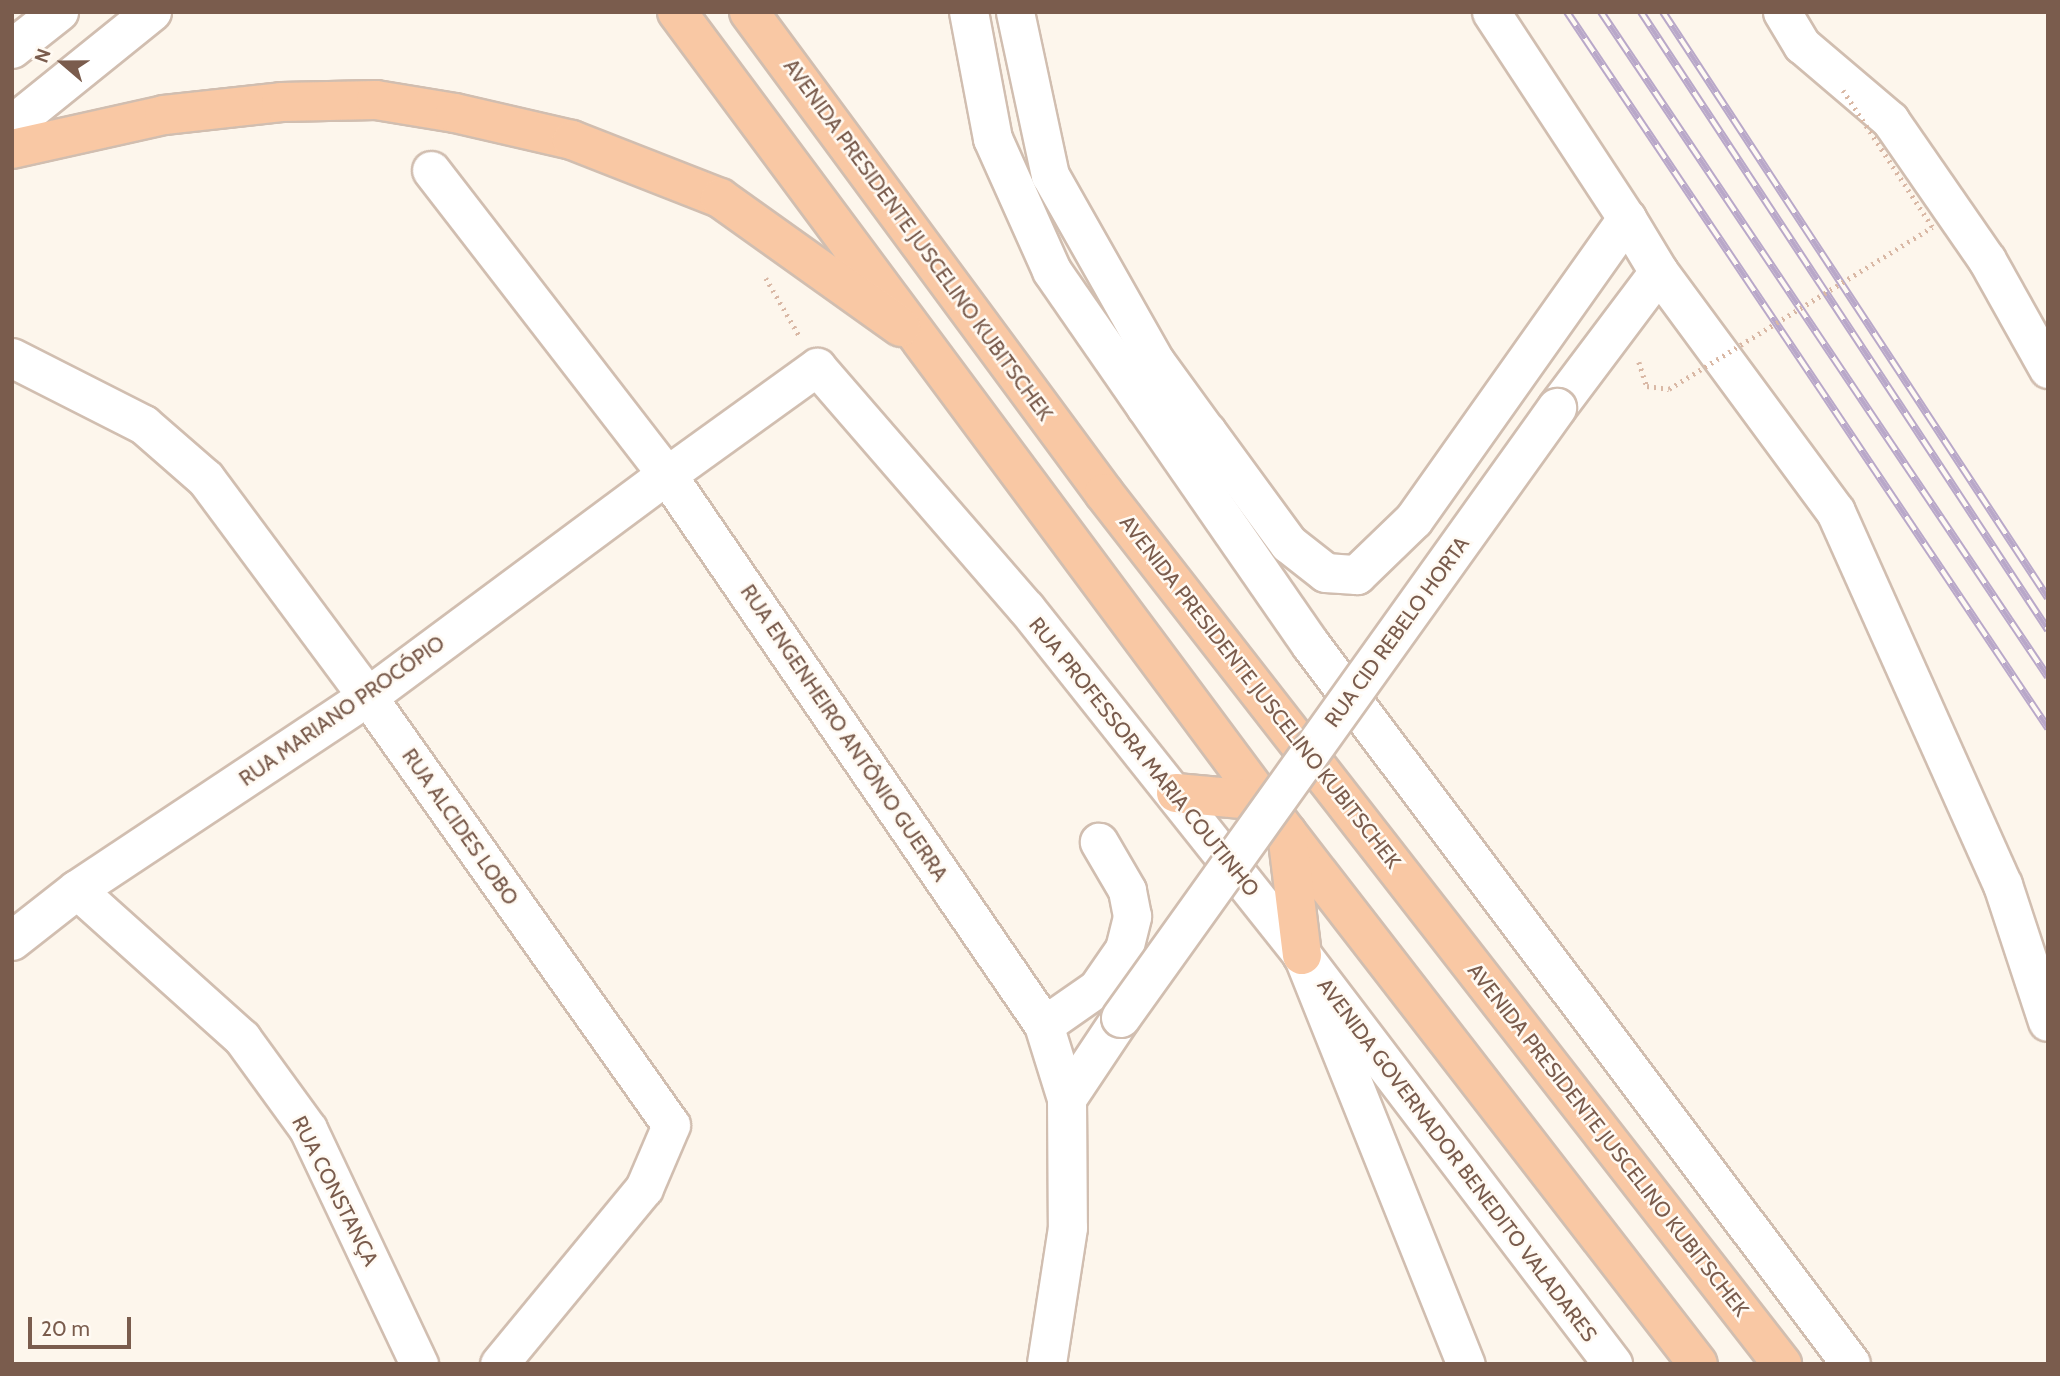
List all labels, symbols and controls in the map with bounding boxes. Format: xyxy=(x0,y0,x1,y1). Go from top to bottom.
north arrow xyxy=(28,28,98,98)
text: N xyxy=(30,45,56,66)
street label: AVENIDA PRESIDENTE JUSCELINO KUBITSCHEK xyxy=(778,54,1058,426)
street label: AVENIDA PRESIDENTE JUSCELINO KUBITSCHEK xyxy=(1114,510,1406,874)
street label: RUA CID REBELO HORTA xyxy=(1319,532,1475,732)
street label: RUA ENGENHEIRO ANTÔNIO GUERRA xyxy=(735,580,953,886)
street label: RUA PROFESSORA MARIA COUTINHO xyxy=(1024,612,1264,902)
street label: RUA MARIANO PROCÓPIO xyxy=(234,630,450,792)
street label: RUA ALCIDES LOBO xyxy=(397,744,523,910)
street label: AVENIDA PRESIDENTE JUSCELINO KUBITSCHEK xyxy=(1462,958,1754,1322)
street label: AVENIDA GOVERNADOR BENEDITO VALADARES xyxy=(1312,973,1602,1347)
street label: RUA CONSTANÇA xyxy=(286,1112,384,1270)
scale bar xyxy=(32,1302,135,1346)
text: 20 m xyxy=(41,1316,90,1341)

